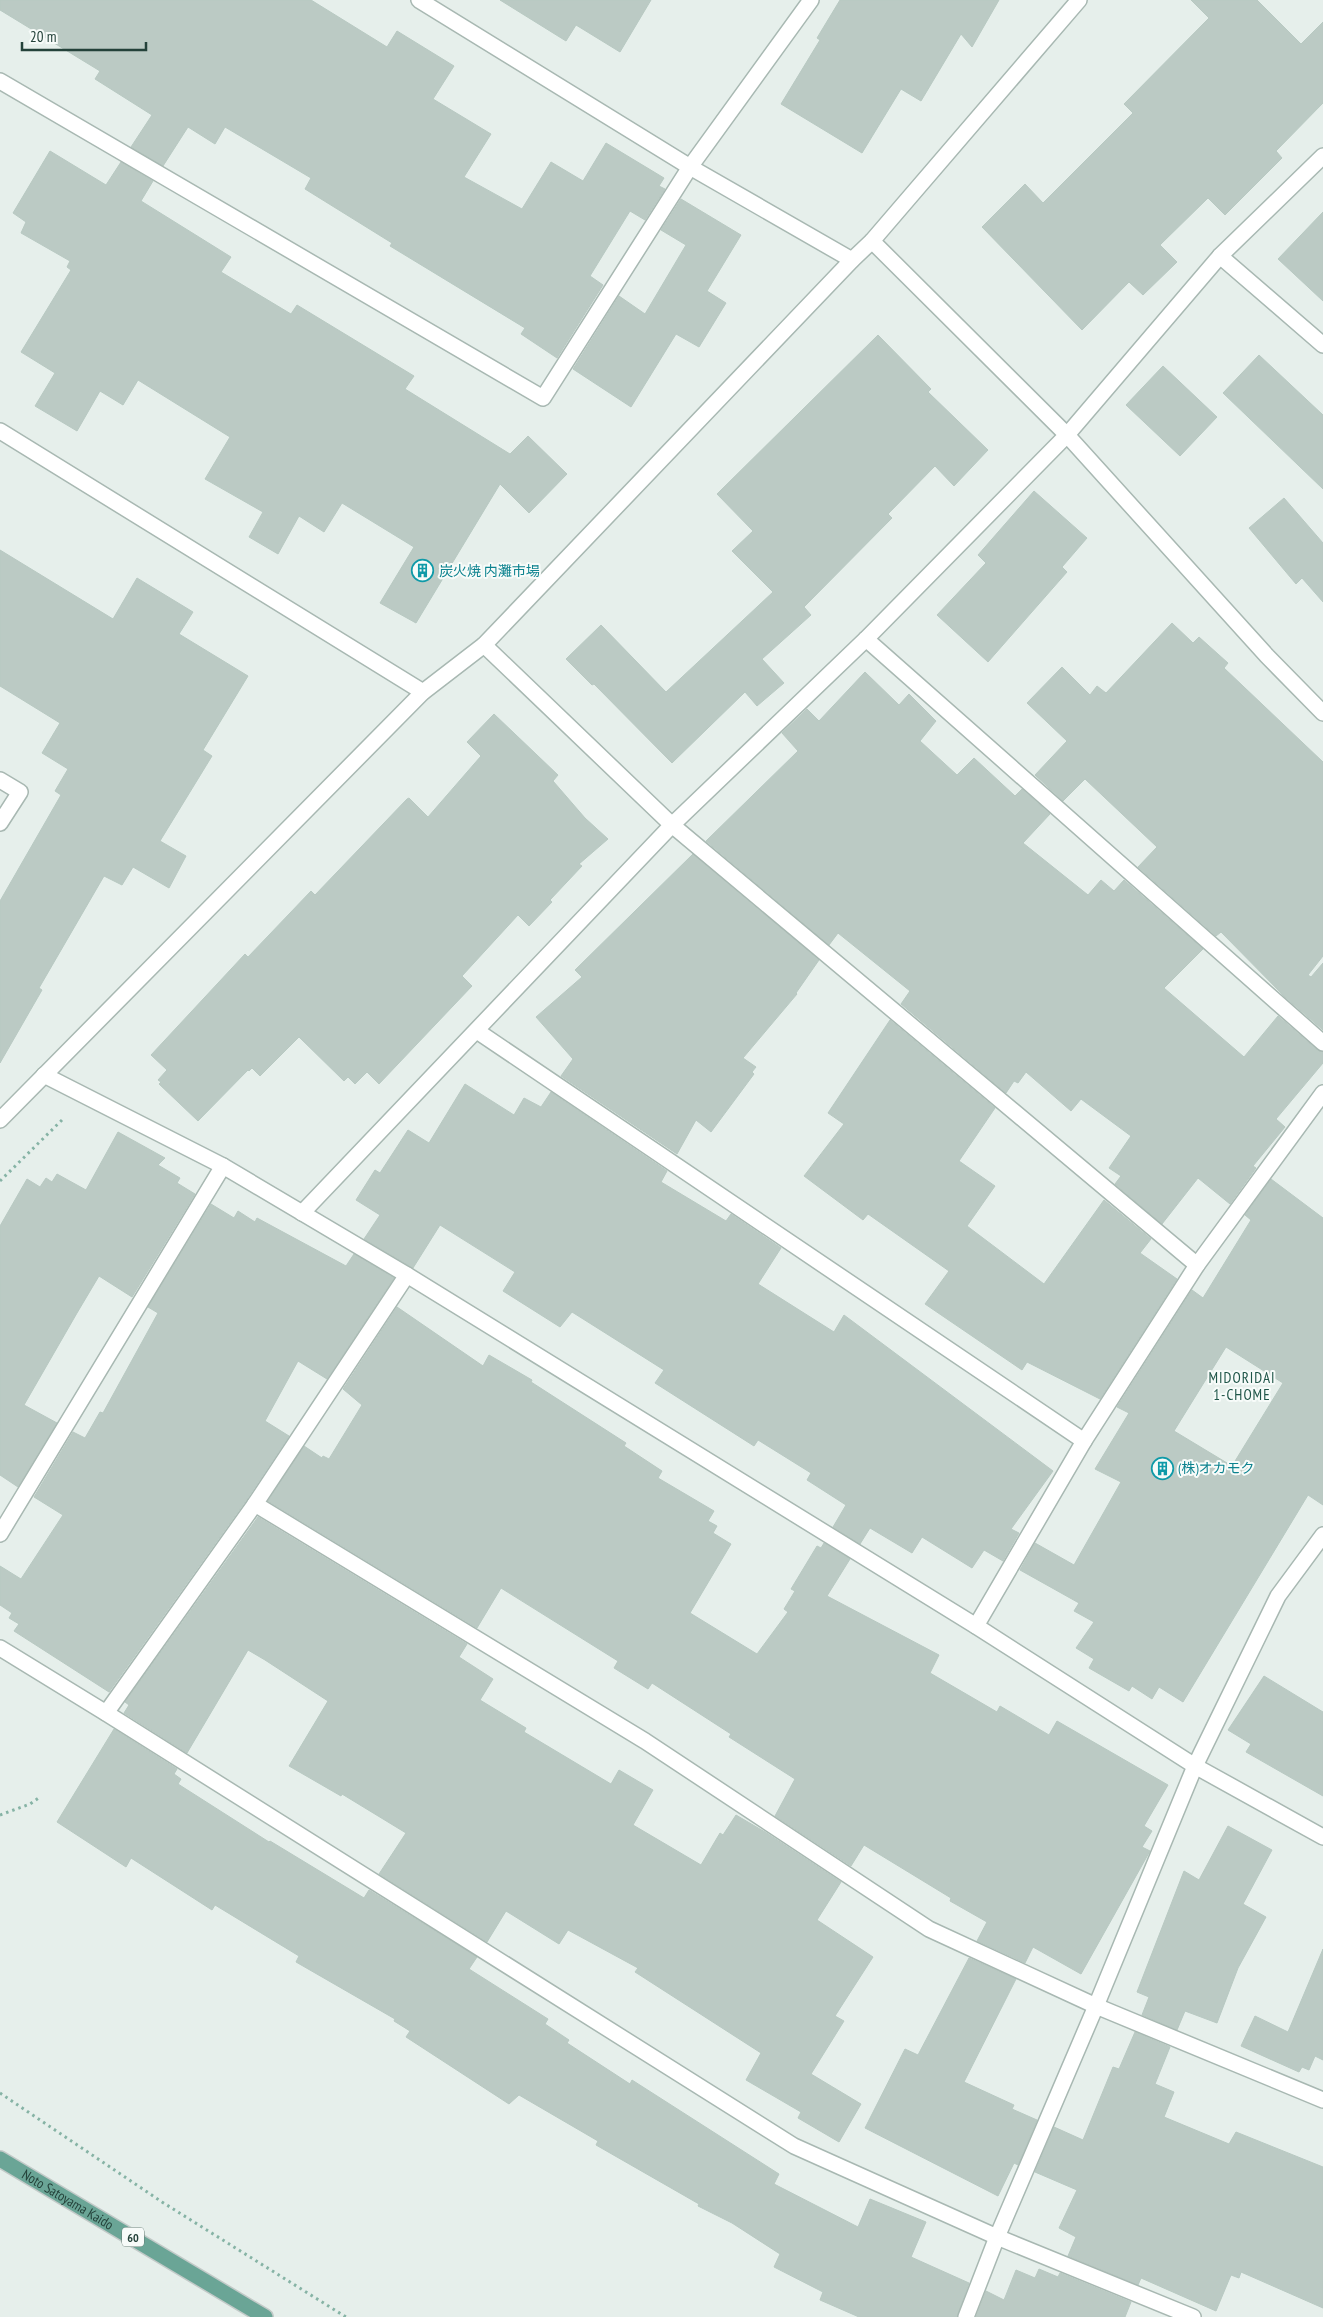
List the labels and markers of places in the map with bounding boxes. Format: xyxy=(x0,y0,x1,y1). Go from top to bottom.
building icon: 炭火焼 内灘市場 xyxy=(411,559,435,583)
place label: 炭火焼 内灘市場 xyxy=(439,562,540,580)
building icon: (株)オカモク xyxy=(1150,1456,1174,1480)
place label: (株)オカモク xyxy=(1178,1459,1255,1477)

